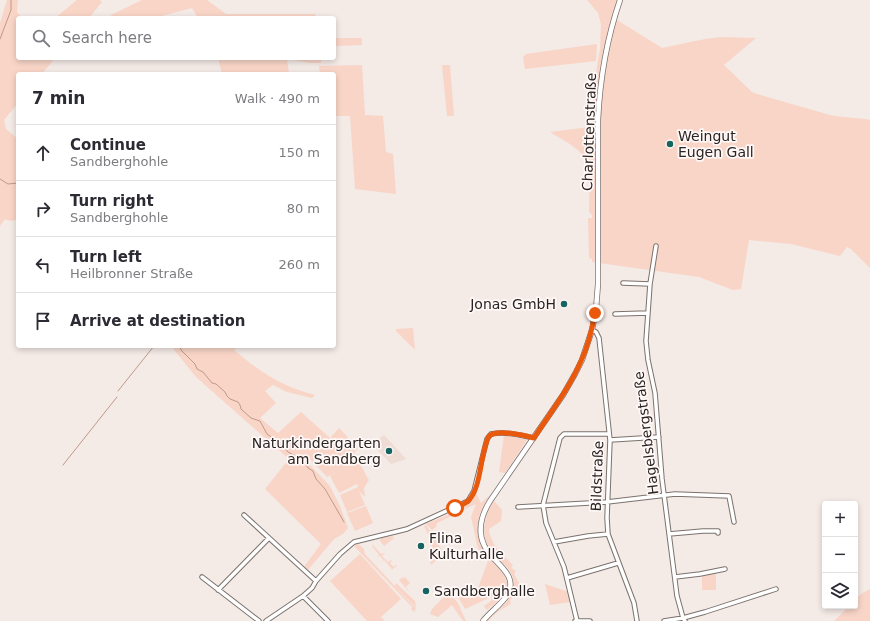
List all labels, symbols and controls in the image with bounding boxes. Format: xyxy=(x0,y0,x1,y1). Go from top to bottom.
search box xyxy=(16,16,336,60)
icon: search xyxy=(30,27,52,49)
text: Search here xyxy=(62,29,152,47)
street label: Charlottenstraße xyxy=(579,73,599,191)
text: 7 min xyxy=(32,88,85,108)
text: Walk · 490 m xyxy=(235,91,320,106)
place label: Weingut Eugen Gall xyxy=(678,128,754,160)
text: Continue xyxy=(70,136,146,154)
marker: Weingut Eugen Gall xyxy=(665,139,675,149)
icon: ahead xyxy=(32,142,54,164)
text: 150 m xyxy=(278,145,320,160)
text: Sandberghohle xyxy=(70,154,168,169)
text: Turn right xyxy=(70,192,154,210)
icon: right xyxy=(32,198,54,220)
text: 80 m xyxy=(287,201,320,216)
text: Sandberghohle xyxy=(70,210,168,225)
text: Turn left xyxy=(70,248,142,266)
icon: left xyxy=(32,254,54,276)
text: 260 m xyxy=(278,257,320,272)
text: Heilbronner Straße xyxy=(70,266,193,281)
place label: Jonas GmbH xyxy=(469,296,556,312)
marker: Jonas GmbH xyxy=(559,299,569,309)
route end xyxy=(586,304,604,322)
icon: arrive xyxy=(32,310,54,332)
text: Arrive at destination xyxy=(70,312,245,330)
street label: Hagelsbergstraße xyxy=(630,370,662,496)
place label: Naturkindergarten am Sandberg xyxy=(252,435,381,467)
street label: Bildstraße xyxy=(588,440,606,512)
marker: Naturkindergarten am Sandberg xyxy=(384,446,394,456)
route start xyxy=(446,499,464,517)
map controls xyxy=(822,501,858,609)
button: + xyxy=(822,501,858,537)
place label: Flina Kulturhalle xyxy=(429,530,504,562)
button: − xyxy=(822,537,858,573)
marker: Flina Kulturhalle xyxy=(416,541,426,551)
button: layers xyxy=(822,573,858,609)
place label: Sandberghalle xyxy=(434,583,535,599)
marker: Sandberghalle xyxy=(421,586,431,596)

